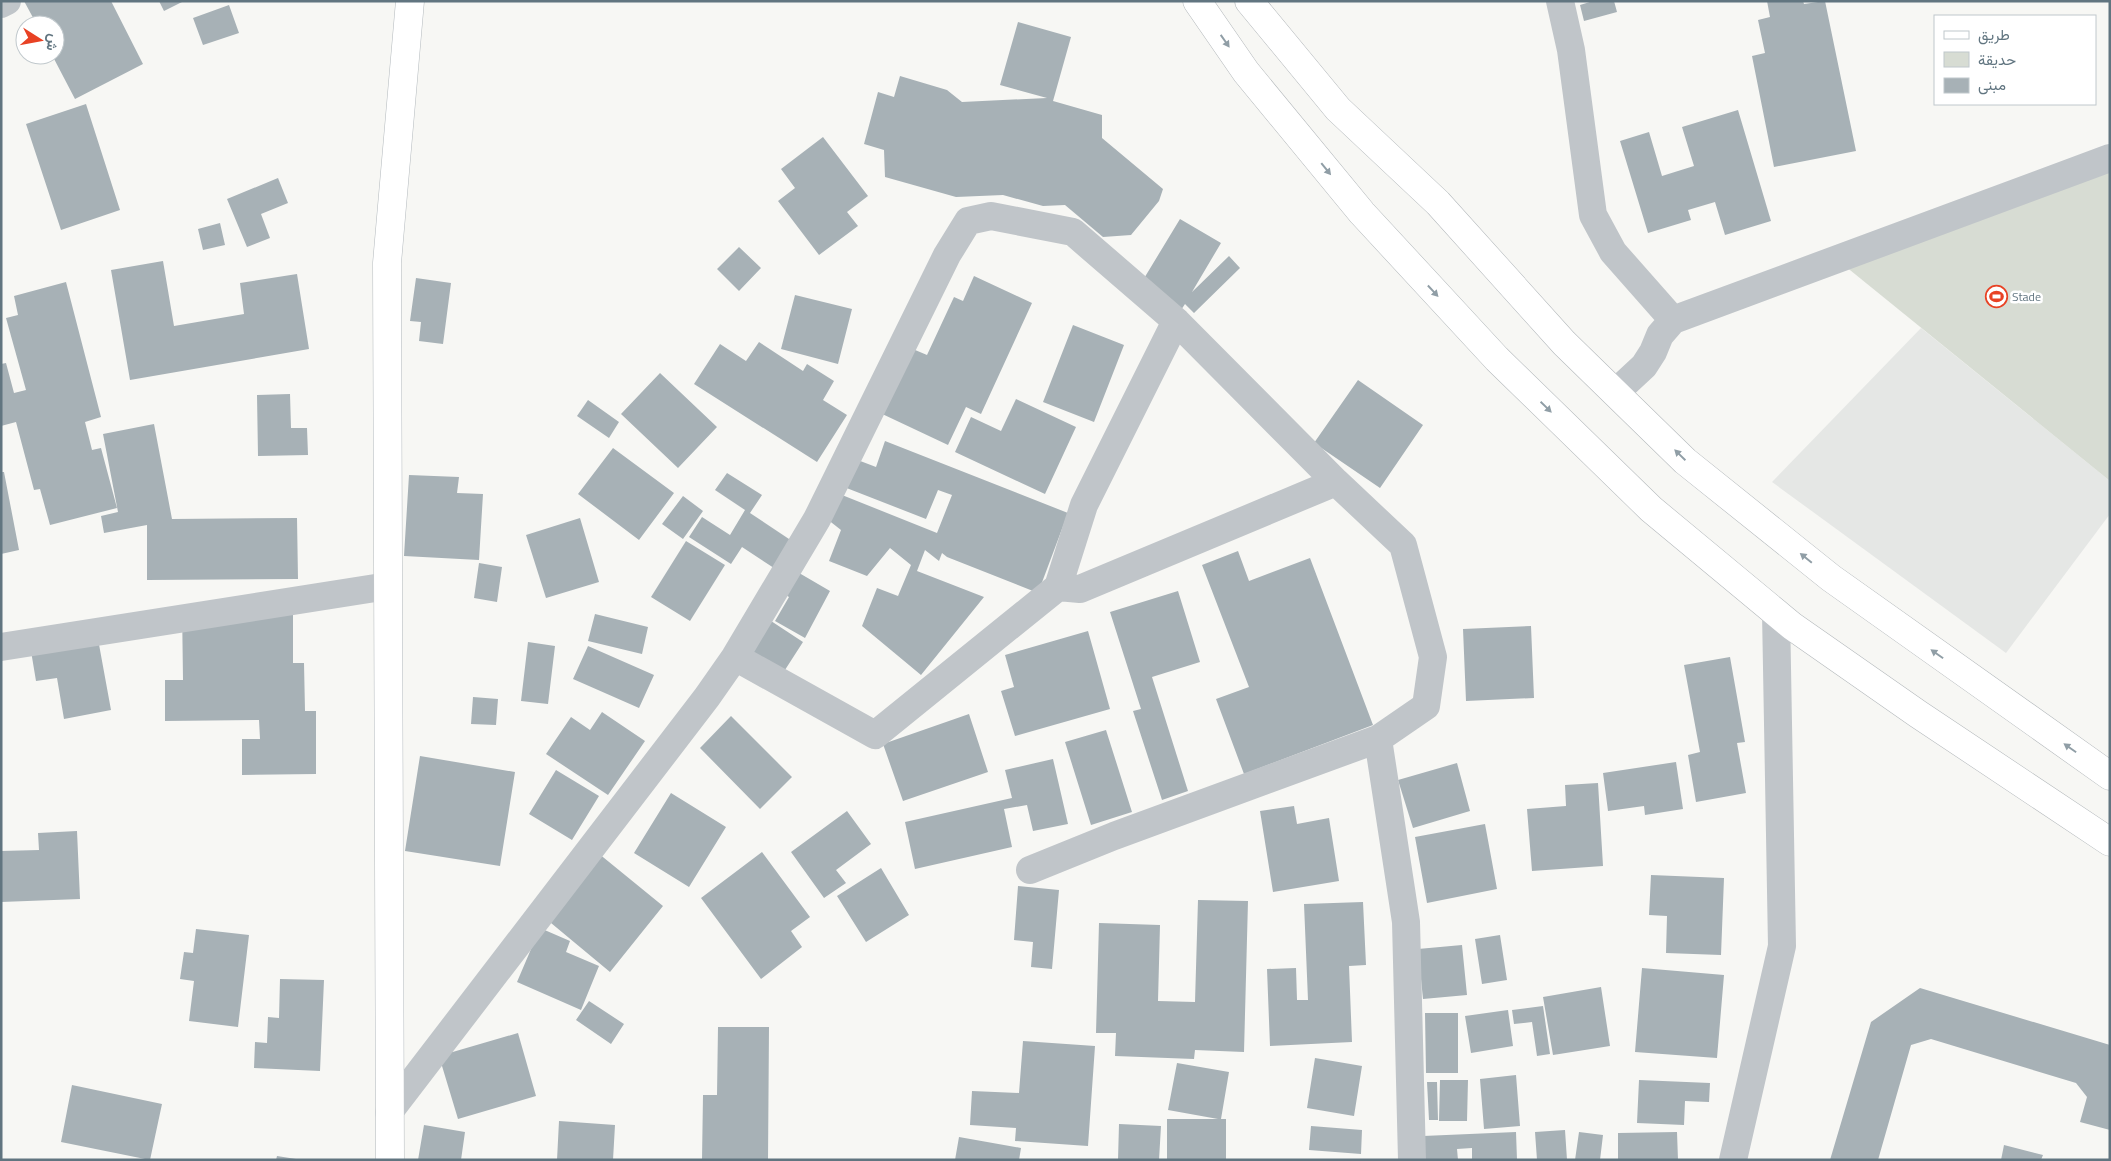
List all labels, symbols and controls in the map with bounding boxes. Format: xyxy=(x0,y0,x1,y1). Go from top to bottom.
north arrow xyxy=(15,15,65,65)
legend xyxy=(1934,15,2096,105)
text: طريق xyxy=(1978,23,2010,46)
text: ش xyxy=(41,32,65,53)
one-way arrow xyxy=(1220,35,1230,48)
text: حديقة xyxy=(1978,48,2016,71)
text: مبنى xyxy=(1978,73,2006,96)
one-way arrow xyxy=(1320,162,1331,175)
one-way arrow xyxy=(1427,284,1439,296)
sports icon: Stade xyxy=(1984,285,2008,309)
place label: Stade xyxy=(2012,287,2041,306)
one-way arrow xyxy=(1540,401,1552,413)
one-way arrow xyxy=(1674,450,1686,462)
one-way arrow xyxy=(1800,553,1813,564)
one-way arrow xyxy=(1930,649,1944,659)
one-way arrow xyxy=(2063,743,2077,753)

